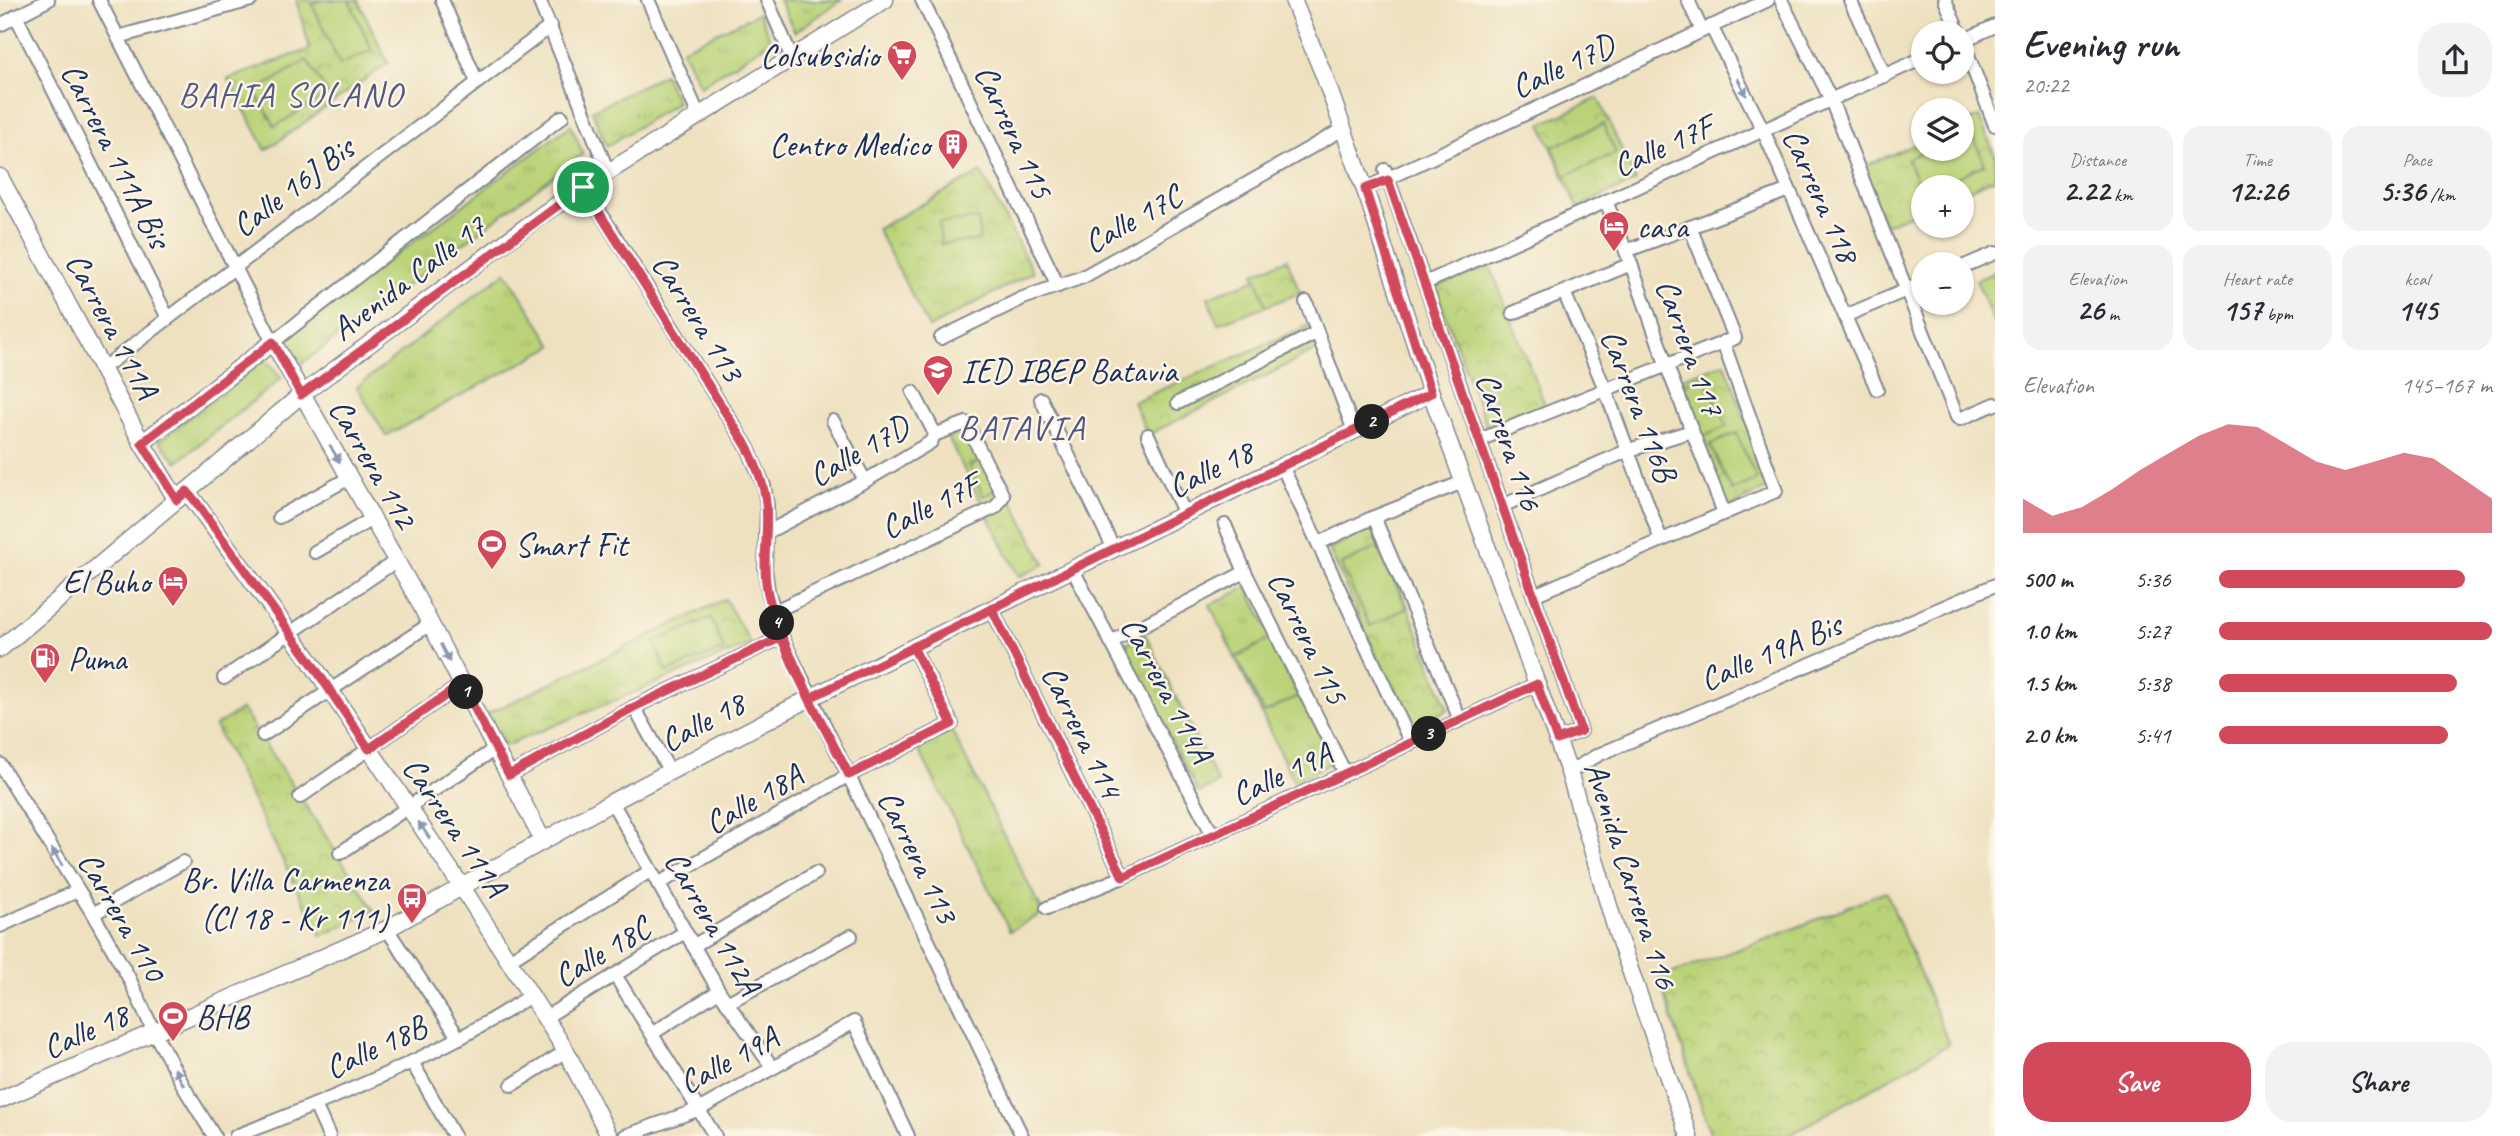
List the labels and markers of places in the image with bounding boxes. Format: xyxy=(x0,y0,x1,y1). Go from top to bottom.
place label: Colsubsidio xyxy=(760,35,882,77)
supermarket icon: Colsubsidio xyxy=(885,38,919,82)
place label: Centro Medico xyxy=(770,124,933,166)
building icon: Centro Medico xyxy=(936,127,970,171)
pin xyxy=(553,157,613,217)
place label: casa xyxy=(1637,206,1689,248)
hotel icon: casa xyxy=(1597,209,1631,253)
place label: IED IBEP Batavia xyxy=(961,350,1180,392)
school or university icon: IED IBEP Batavia xyxy=(921,353,955,397)
pin: 2 xyxy=(1354,404,1390,440)
place label: Smart Fit xyxy=(515,524,630,566)
sports icon: Smart Fit xyxy=(475,527,509,571)
place label: El Buho xyxy=(63,561,153,603)
hotel icon: El Buho xyxy=(156,564,190,608)
pin: 4 xyxy=(760,606,794,640)
place label: Puma xyxy=(68,638,128,680)
fuel station icon: Puma xyxy=(28,641,62,685)
pin: 1 xyxy=(448,674,484,710)
pin: 3 xyxy=(1412,716,1446,752)
place label: Br. Villa Carmenza (Cl 18 - Kr 111) xyxy=(182,859,391,939)
bus stop icon: Br. Villa Carmenza (Cl 18 - Kr 111) xyxy=(395,881,429,925)
place label: BHB xyxy=(196,996,252,1038)
sports icon: BHB xyxy=(156,999,190,1043)

